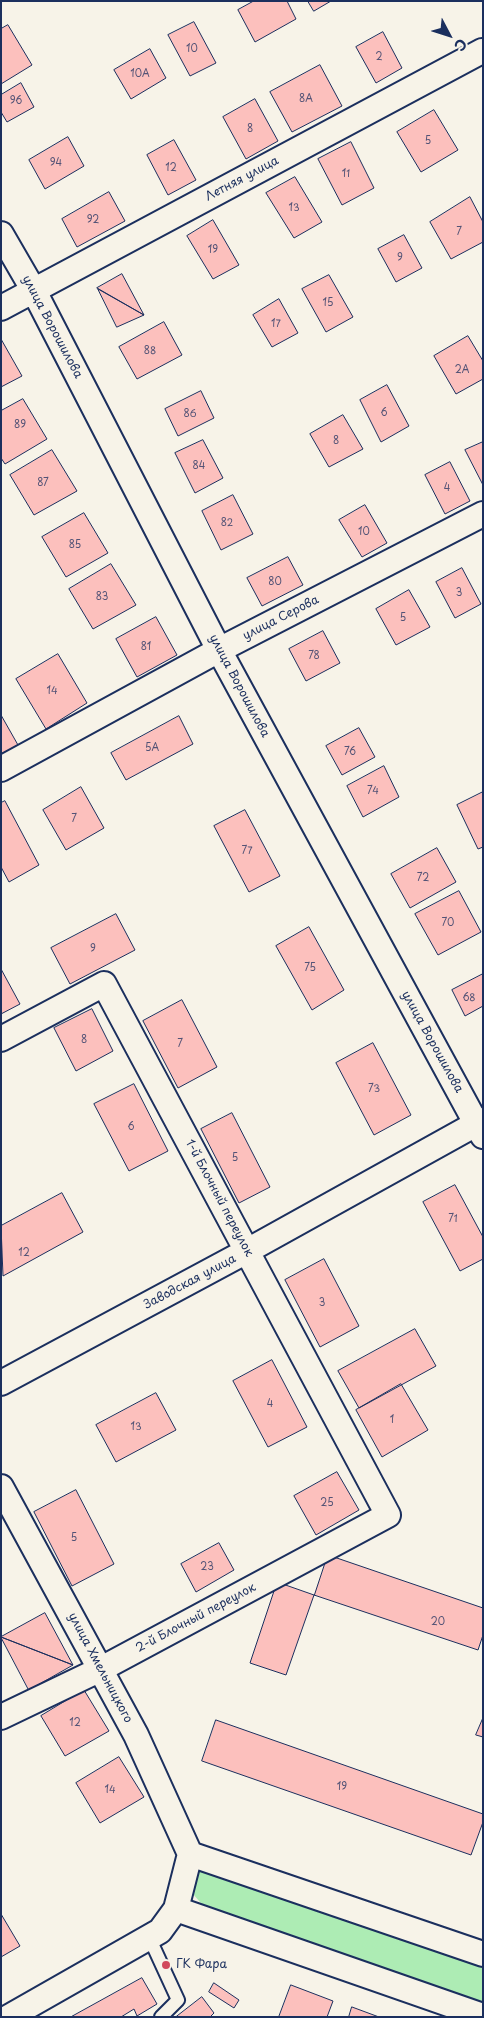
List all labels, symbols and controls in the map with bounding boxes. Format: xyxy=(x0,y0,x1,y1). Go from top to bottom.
north arrow xyxy=(424,10,474,60)
text: С xyxy=(449,34,472,56)
house number: 10 xyxy=(186,43,198,55)
house number: 2 xyxy=(375,51,383,63)
house number: 10А xyxy=(130,68,150,80)
house number: 8А xyxy=(299,93,313,105)
house number: 96 xyxy=(10,95,22,107)
house number: 8 xyxy=(247,123,253,135)
house number: 5 xyxy=(425,135,431,147)
street label: Летняя улица xyxy=(203,154,281,204)
house number: 94 xyxy=(50,157,62,169)
house number: 12 xyxy=(165,162,177,174)
house number: 11 xyxy=(342,168,350,180)
house number: 13 xyxy=(288,202,300,214)
house number: 92 xyxy=(87,214,99,226)
house number: 7 xyxy=(456,226,462,238)
house number: 19 xyxy=(208,244,218,256)
house number: 9 xyxy=(397,252,403,264)
street label: улица Ворошилова xyxy=(19,273,85,381)
house number: 15 xyxy=(323,297,333,309)
house number: 17 xyxy=(271,318,281,330)
house number: 88 xyxy=(144,345,156,357)
house number: 2А xyxy=(455,364,469,376)
house number: 6 xyxy=(380,407,388,419)
house number: 86 xyxy=(184,408,196,420)
house number: 89 xyxy=(14,419,26,431)
house number: 8 xyxy=(333,435,339,447)
house number: 84 xyxy=(193,460,205,472)
house number: 87 xyxy=(37,477,49,489)
house number: 4 xyxy=(444,482,450,494)
house number: 82 xyxy=(221,517,233,529)
house number: 10 xyxy=(358,526,370,538)
house number: 85 xyxy=(69,539,81,551)
house number: 80 xyxy=(268,576,282,588)
house number: 3 xyxy=(456,587,462,599)
house number: 83 xyxy=(96,591,108,603)
street label: улица Серова xyxy=(241,593,321,643)
house number: 5 xyxy=(400,612,406,624)
street label: улица Ворошилова xyxy=(206,632,272,740)
house number: 81 xyxy=(141,641,151,653)
house number: 78 xyxy=(308,650,320,662)
house number: 14 xyxy=(46,685,58,697)
house number: 5А xyxy=(145,742,159,754)
house number: 76 xyxy=(344,746,356,758)
house number: 74 xyxy=(367,785,379,797)
house number: 7 xyxy=(71,813,77,825)
house number: 77 xyxy=(241,845,253,857)
house number: 72 xyxy=(417,872,429,884)
house number: 70 xyxy=(442,917,454,929)
house number: 9 xyxy=(90,943,96,955)
house number: 75 xyxy=(304,962,316,974)
street label: улица Ворошилова xyxy=(398,989,466,1095)
house number: 68 xyxy=(462,992,476,1004)
house number: 8 xyxy=(81,1034,87,1046)
house number: 7 xyxy=(177,1038,183,1050)
house number: 73 xyxy=(368,1083,380,1095)
house number: 6 xyxy=(127,1121,135,1133)
street label: 1-й Блочный переулок xyxy=(182,1137,256,1259)
house number: 5 xyxy=(232,1152,238,1164)
house number: 71 xyxy=(448,1213,458,1225)
house number: 12 xyxy=(18,1247,30,1259)
street label: Заводская улица xyxy=(142,1252,238,1312)
house number: 3 xyxy=(319,1297,325,1309)
house number: 4 xyxy=(267,1398,273,1410)
house number: 1 xyxy=(390,1414,394,1426)
house number: 13 xyxy=(130,1421,142,1433)
house number: 25 xyxy=(320,1497,334,1509)
house number: 5 xyxy=(71,1532,77,1544)
house number: 23 xyxy=(200,1561,214,1573)
street label: 2-й Блочный переулок xyxy=(134,1580,258,1656)
street label: улица Хмельницкого xyxy=(65,1610,135,1726)
house number: 20 xyxy=(431,1616,445,1628)
house number: 12 xyxy=(69,1717,81,1729)
house number: 19 xyxy=(337,1781,347,1793)
house number: 14 xyxy=(104,1784,116,1796)
place label: ГК Фара xyxy=(176,1958,227,1972)
marker: ГК Фара xyxy=(160,1959,172,1971)

